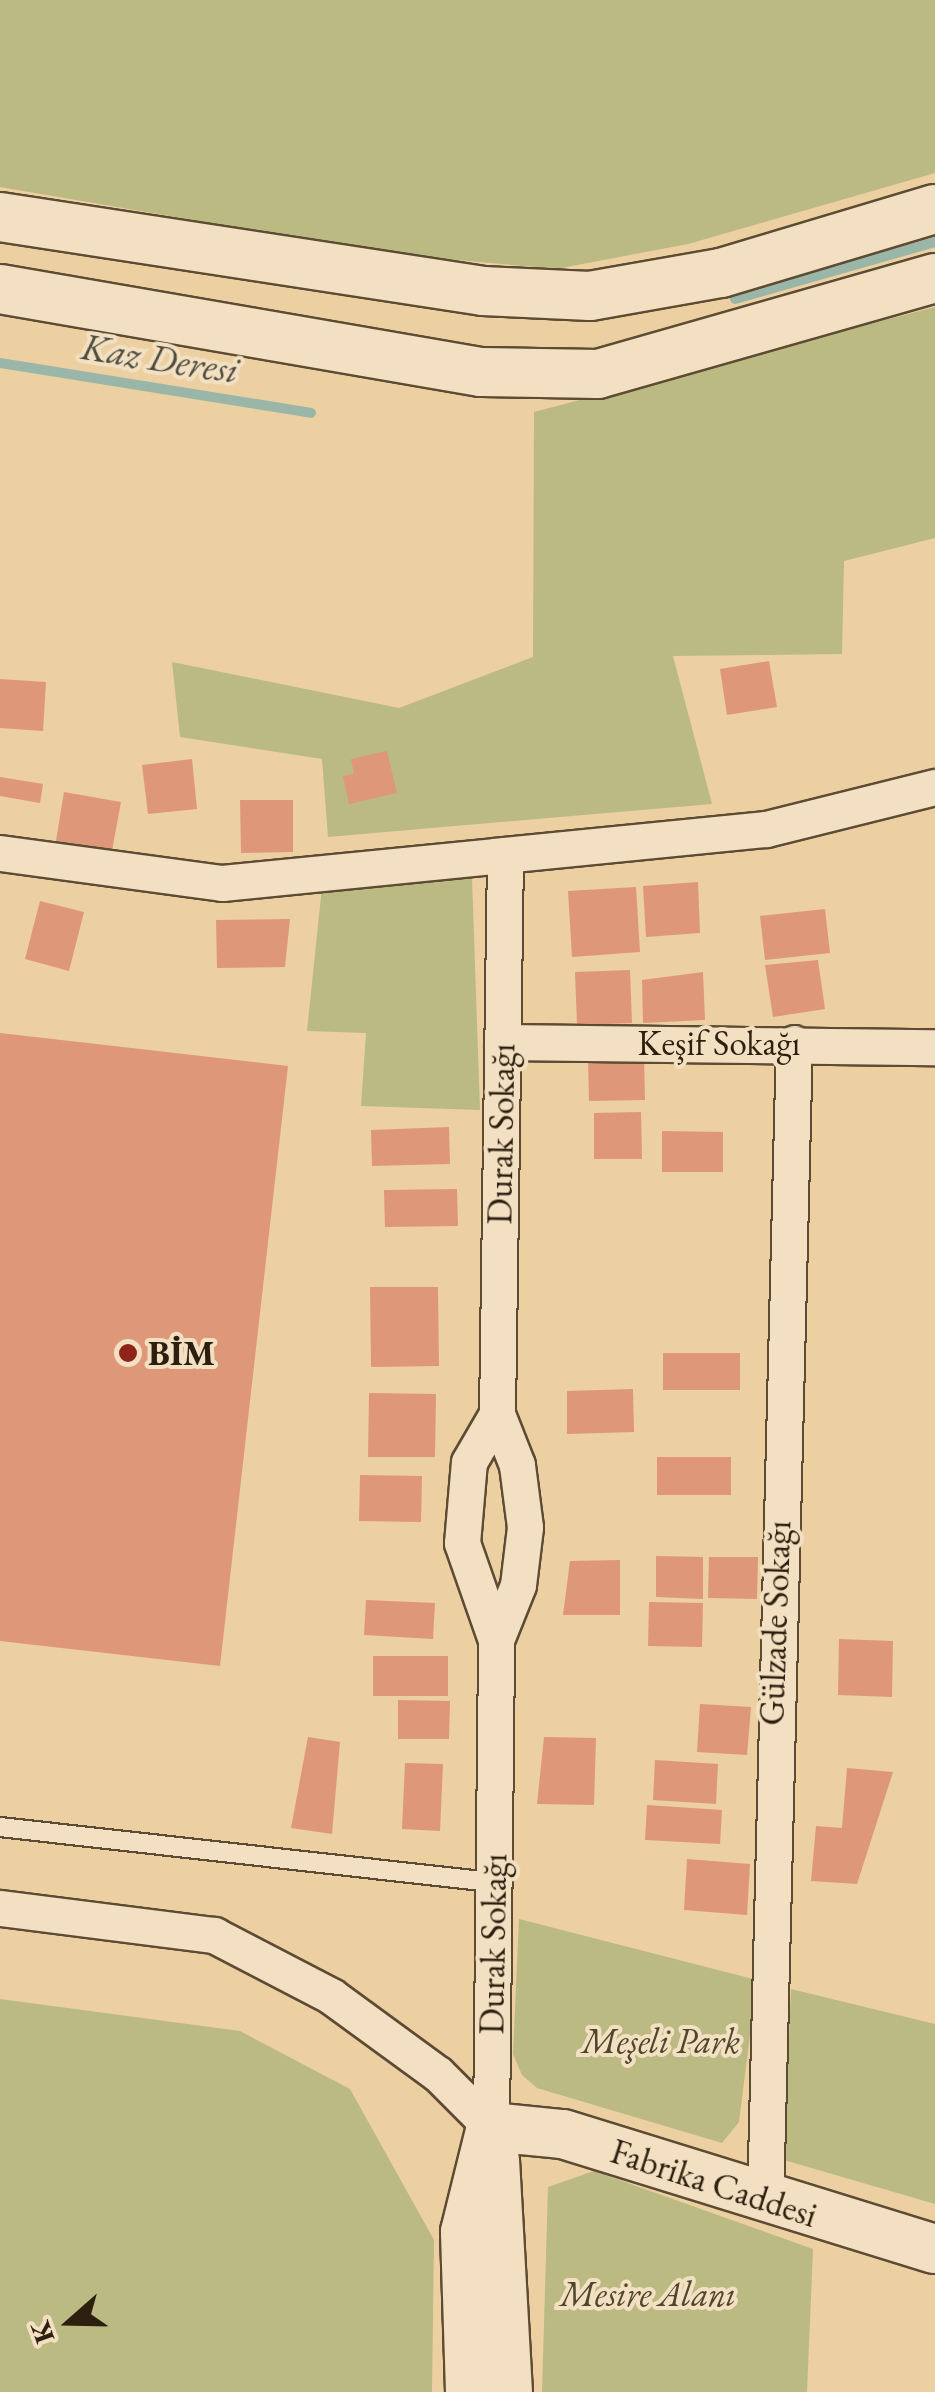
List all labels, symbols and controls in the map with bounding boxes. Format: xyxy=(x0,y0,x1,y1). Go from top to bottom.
water label: Kaz Deresi xyxy=(78,323,242,393)
street label: Keşif Sokağı xyxy=(638,1022,800,1064)
street label: Durak Sokağı xyxy=(478,1043,524,1225)
place label: BİM xyxy=(148,1332,215,1374)
marker: BİM xyxy=(117,1342,139,1364)
street label: Gülzade Sokağı xyxy=(750,1520,800,1726)
street label: Durak Sokağı xyxy=(470,1853,516,2035)
park label: Meşeli Park xyxy=(582,2020,740,2062)
street label: Fabrika Caddesi xyxy=(606,2130,822,2236)
north arrow xyxy=(20,2272,120,2372)
park label: Mesire Alanı xyxy=(560,2273,736,2315)
text: K xyxy=(21,2316,62,2348)

